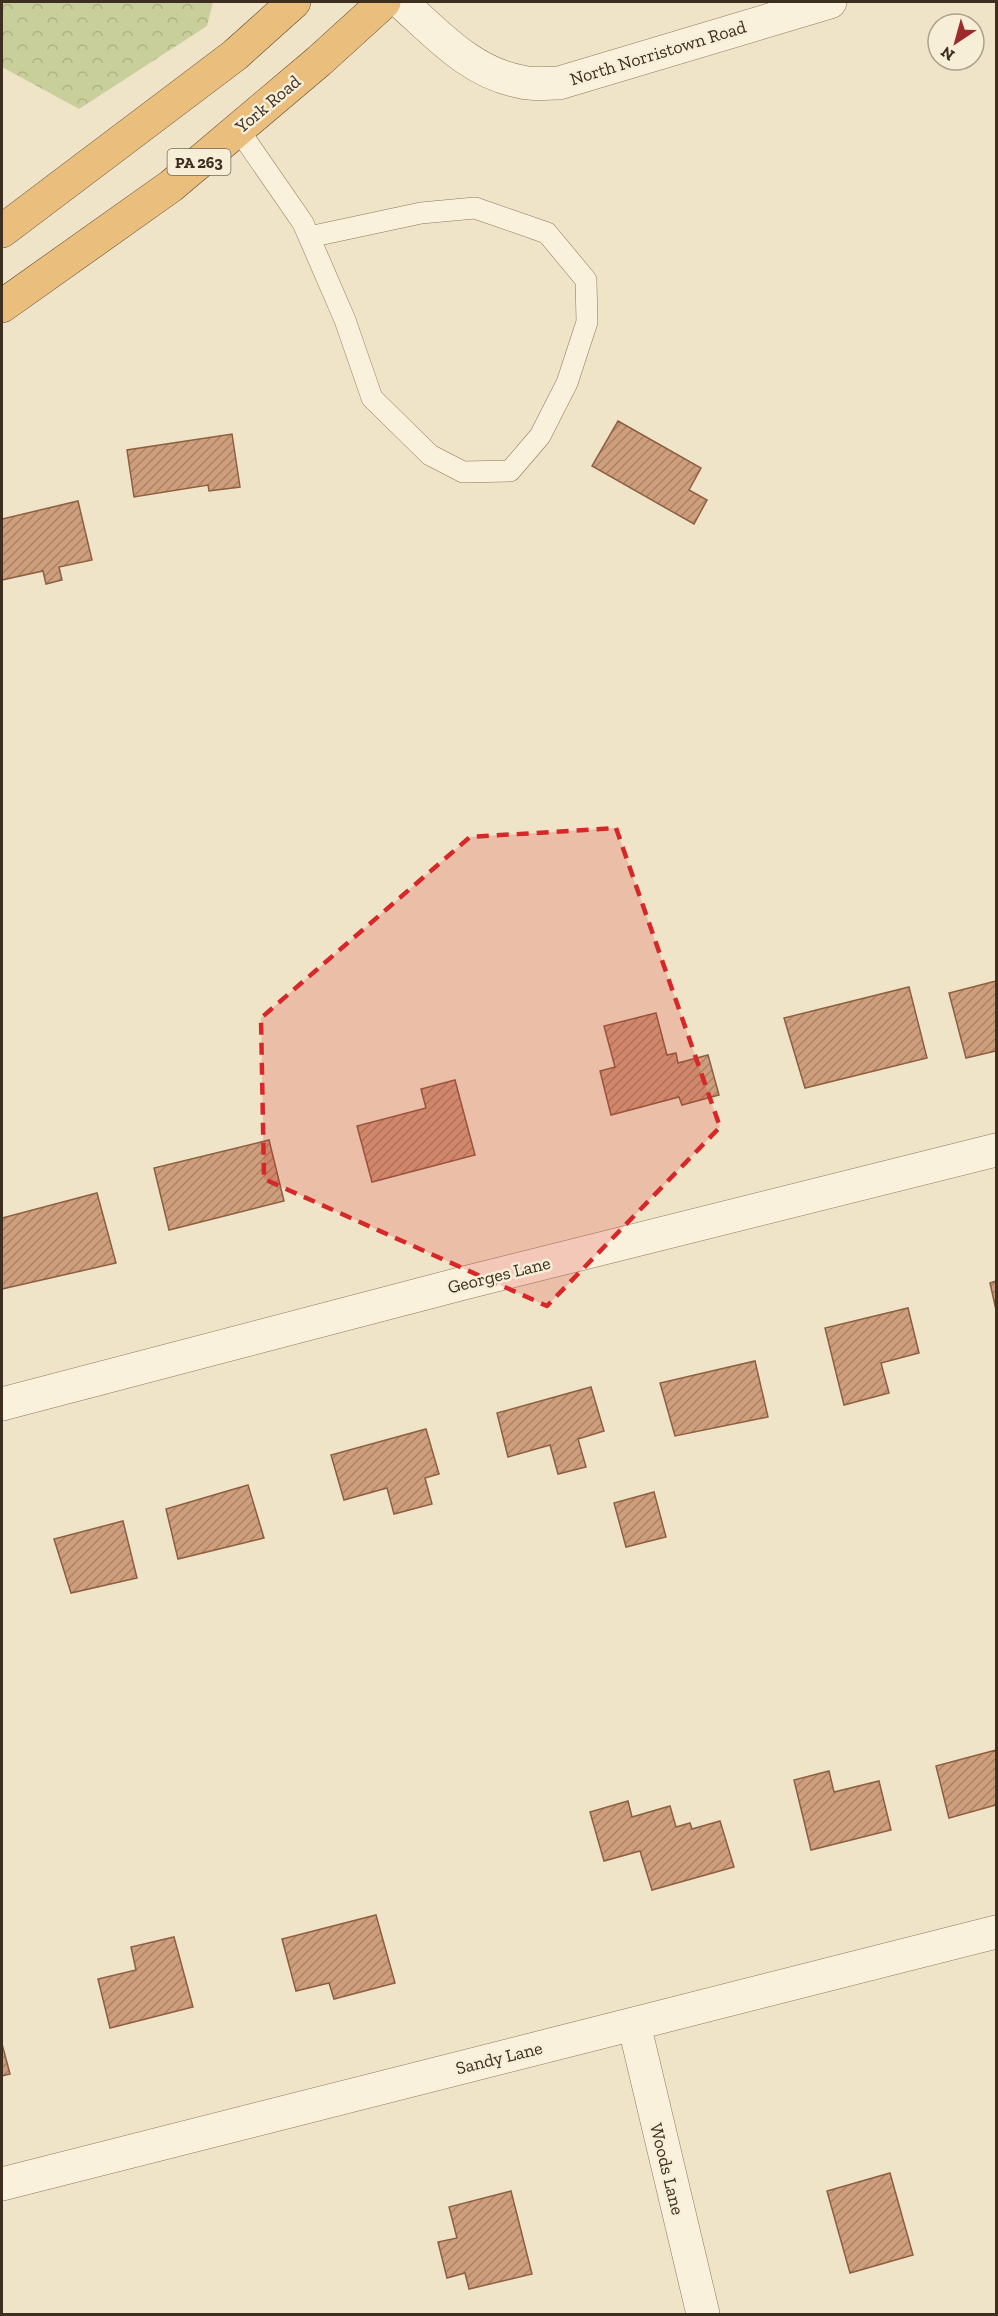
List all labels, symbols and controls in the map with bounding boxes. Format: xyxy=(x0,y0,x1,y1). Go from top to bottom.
north arrow xyxy=(926,12,986,72)
street label: North Norristown Road xyxy=(567,16,749,90)
text: N xyxy=(937,42,958,65)
street label: York Road xyxy=(230,70,305,138)
road number: PA 263 xyxy=(168,149,230,175)
street label: Georges Lane xyxy=(445,1252,553,1298)
street label: Sandy Lane xyxy=(453,2037,545,2079)
street label: Woods Lane xyxy=(645,2121,689,2217)

